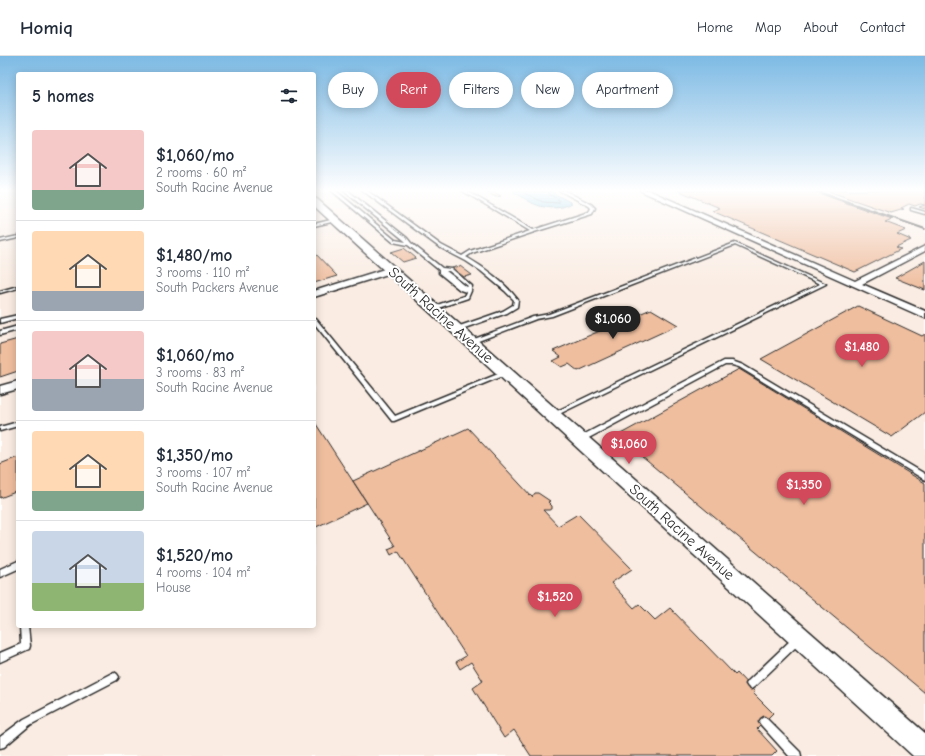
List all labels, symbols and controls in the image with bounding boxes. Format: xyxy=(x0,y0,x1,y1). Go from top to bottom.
text: Homiq xyxy=(20,17,73,39)
text: Home xyxy=(697,19,733,36)
text: Map xyxy=(755,19,781,36)
text: About xyxy=(803,19,838,36)
text: Contact xyxy=(860,19,905,36)
chip: Buy xyxy=(328,72,378,108)
chip: Rent xyxy=(386,72,441,108)
chip: Filters xyxy=(449,72,513,108)
chip: New xyxy=(521,72,574,108)
chip: Apartment xyxy=(582,72,673,108)
icon: filters xyxy=(278,85,300,107)
text: 5 homes xyxy=(32,87,94,106)
icon: home xyxy=(64,146,112,194)
text: $1,060/mo xyxy=(156,146,234,165)
text: 2 rooms · 60 m² xyxy=(156,165,246,180)
text: South Racine Avenue xyxy=(156,180,273,195)
text: $1,480/mo xyxy=(156,246,232,265)
icon: home xyxy=(64,247,112,295)
street label: South Racine Avenue xyxy=(385,263,497,367)
text: 3 rooms · 110 m² xyxy=(156,265,249,280)
text: South Packers Avenue xyxy=(156,280,278,295)
pin: $1,060 xyxy=(580,306,646,340)
text: $1,060 xyxy=(594,311,632,326)
pin: $1,480 xyxy=(829,334,895,368)
text: $1,480 xyxy=(844,339,880,354)
text: $1,060/mo xyxy=(156,346,234,365)
icon: home xyxy=(64,347,112,395)
text: 3 rooms · 83 m² xyxy=(156,365,244,380)
text: South Racine Avenue xyxy=(156,380,273,395)
pin: $1,060 xyxy=(596,431,662,465)
text: $1,060 xyxy=(610,436,648,451)
text: $1,350/mo xyxy=(156,446,233,465)
icon: home xyxy=(64,447,112,495)
text: 3 rooms · 107 m² xyxy=(156,465,250,480)
pin: $1,350 xyxy=(771,472,837,506)
text: $1,350 xyxy=(786,477,822,492)
text: South Racine Avenue xyxy=(156,480,273,495)
street label: South Racine Avenue xyxy=(626,480,738,584)
text: $1,520/mo xyxy=(156,546,233,565)
icon: home xyxy=(64,547,112,595)
text: 4 rooms · 104 m² xyxy=(156,565,250,580)
text: House xyxy=(156,580,191,595)
pin: $1,520 xyxy=(522,584,588,618)
text: $1,520 xyxy=(537,589,573,604)

